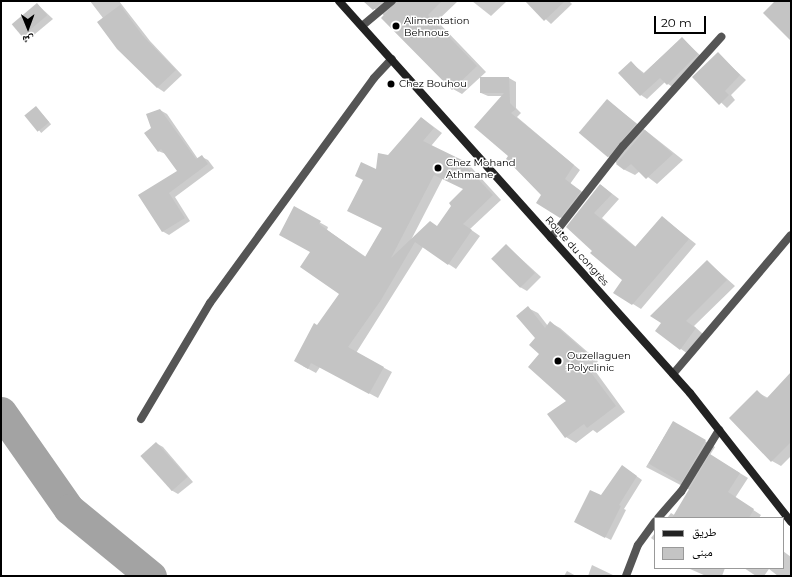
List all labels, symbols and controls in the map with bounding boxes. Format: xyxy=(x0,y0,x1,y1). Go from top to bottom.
north arrow xyxy=(8,8,48,48)
scale bar xyxy=(656,8,708,34)
place label: Alimentation Behnous xyxy=(404,14,469,38)
text: 20 m xyxy=(661,15,692,30)
marker: Alimentation Behnous xyxy=(391,21,401,31)
text: ش xyxy=(22,33,34,47)
place label: Chez Bouhou xyxy=(399,78,467,90)
marker: Chez Bouhou xyxy=(386,79,396,89)
place label: Chez Mohand Athmane xyxy=(446,156,516,180)
marker: Chez Mohand Athmane xyxy=(433,163,443,173)
street label: Route du congrès xyxy=(543,214,611,288)
place label: Ouzellaguen Polyclinic xyxy=(567,349,631,372)
marker: Ouzellaguen Polyclinic xyxy=(552,355,564,367)
legend xyxy=(654,517,784,569)
text: طريق xyxy=(692,524,717,539)
text: مبنى xyxy=(692,544,713,559)

